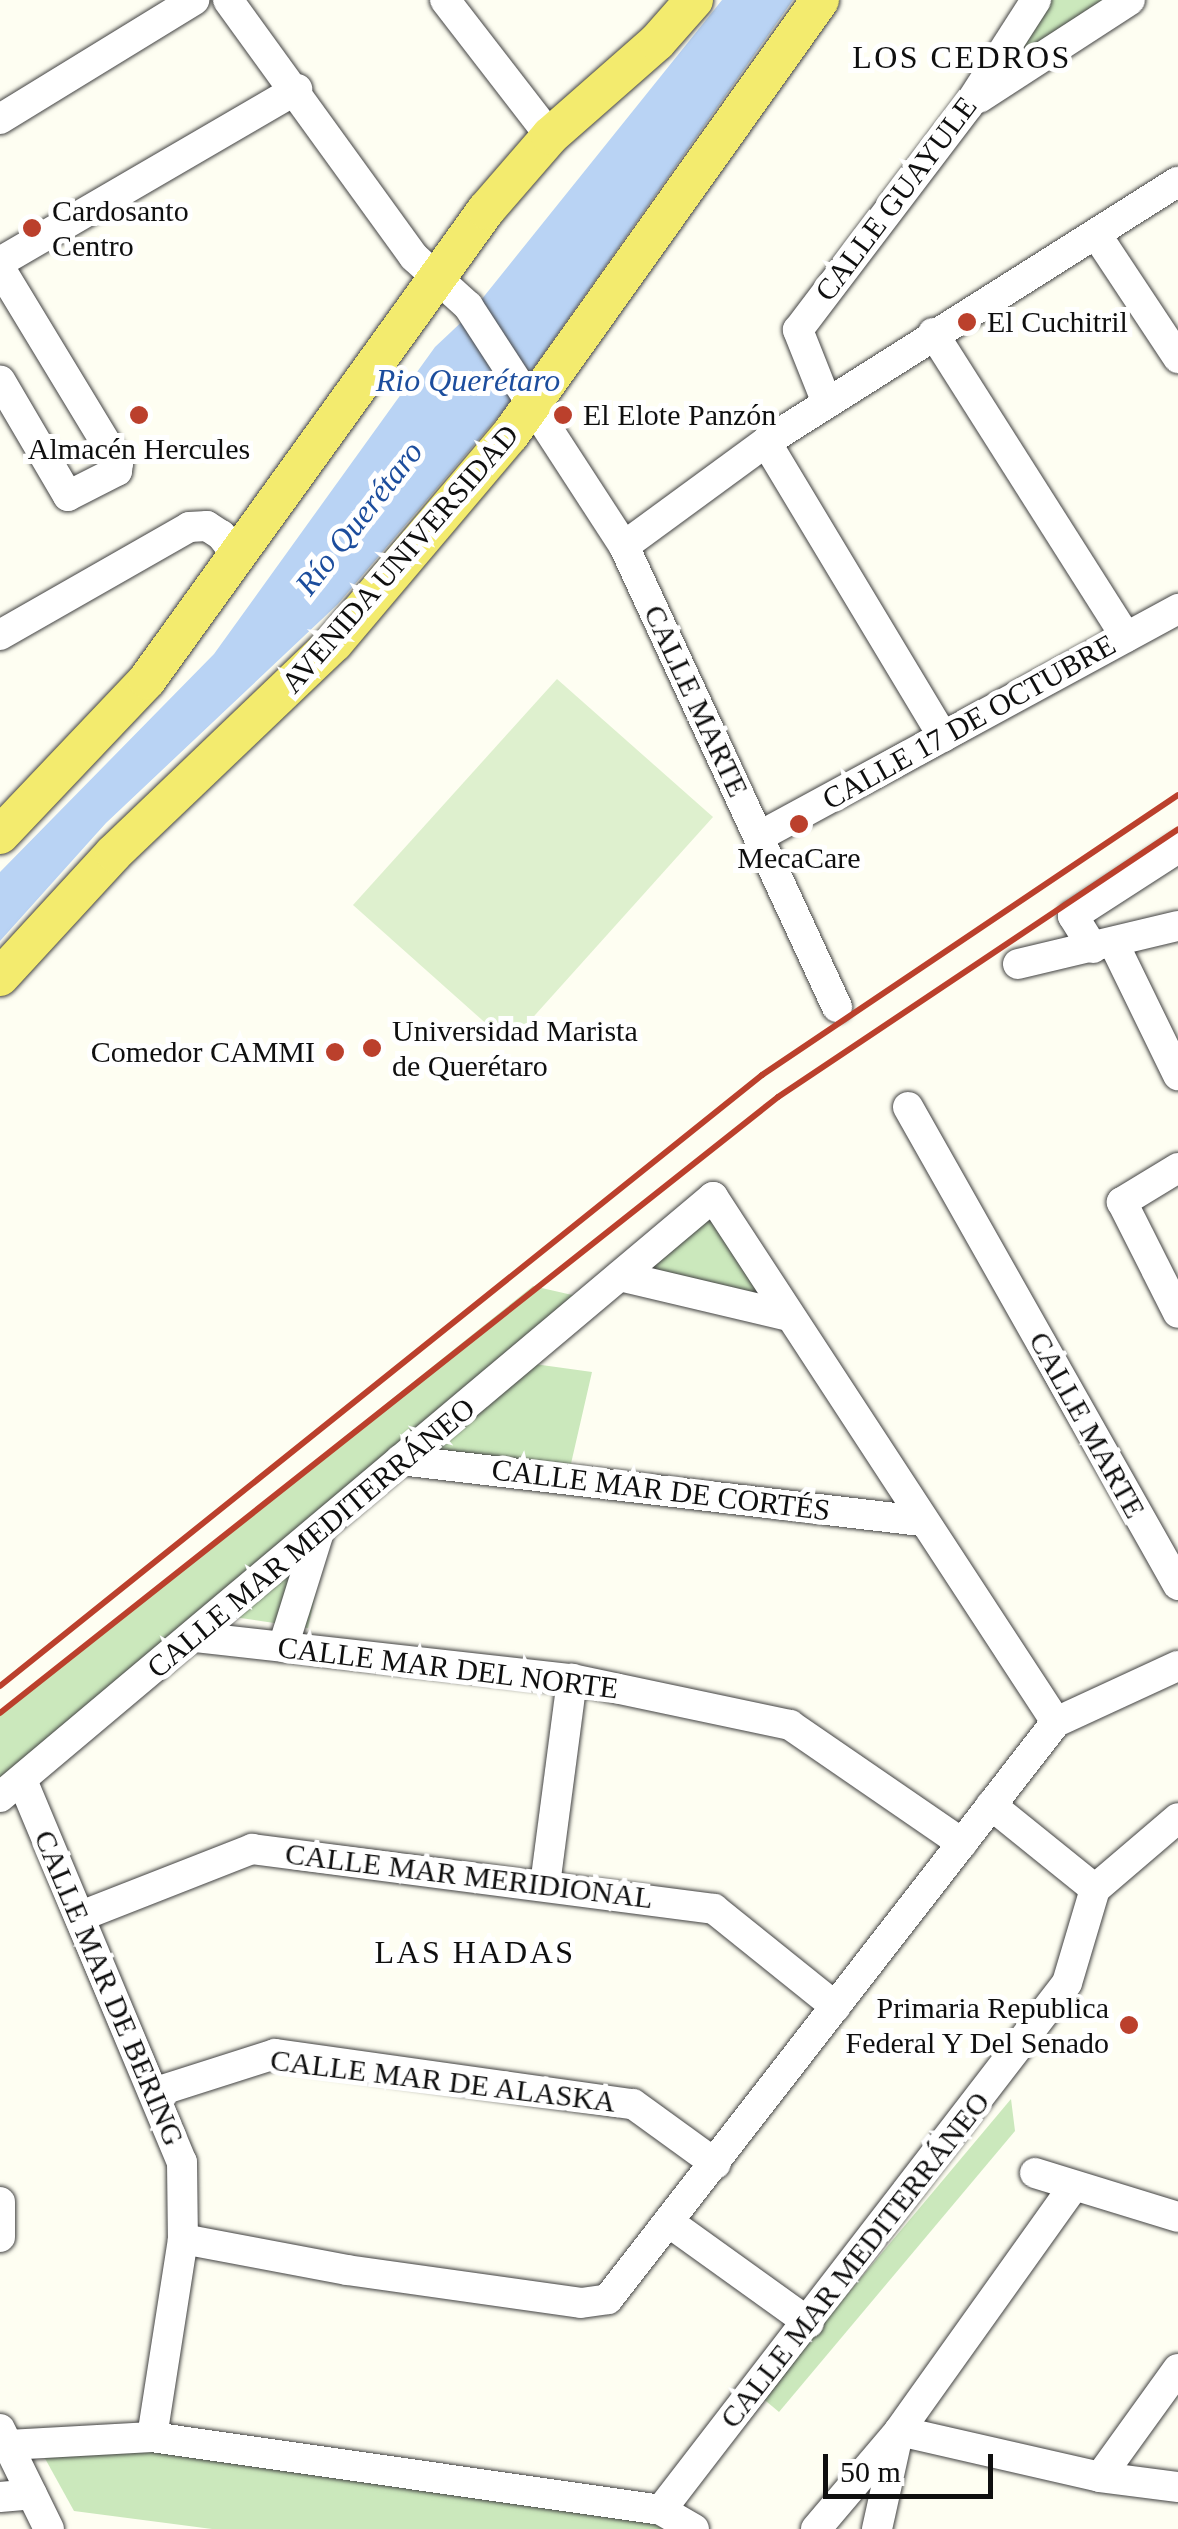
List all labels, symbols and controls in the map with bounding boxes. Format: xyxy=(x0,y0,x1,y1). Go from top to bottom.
district label: LOS CEDROS xyxy=(852,38,1072,76)
street label: CALLE GUAYULE xyxy=(807,90,985,308)
place label: Cardosanto Centro xyxy=(52,193,189,264)
marker: Cardosanto Centro xyxy=(21,217,43,239)
place label: El Cuchitril xyxy=(987,304,1128,340)
marker: El Cuchitril xyxy=(956,311,978,333)
water label: Rio Querétaro xyxy=(376,361,560,399)
place label: El Elote Panzón xyxy=(583,397,776,433)
marker: Almacén Hercules xyxy=(128,404,150,426)
marker: El Elote Panzón xyxy=(552,404,574,426)
street label: AVENIDA UNIVERSIDAD xyxy=(273,417,527,701)
place label: Almacén Hercules xyxy=(28,431,250,467)
water label: Río Querétaro xyxy=(287,433,431,603)
street label: CALLE MARTE xyxy=(636,599,756,803)
street label: CALLE 17 DE OCTUBRE xyxy=(816,626,1122,818)
marker: MecaCare xyxy=(788,813,810,835)
place label: MecaCare xyxy=(737,840,861,876)
place label: Universidad Marista de Querétaro xyxy=(392,1013,638,1084)
place label: Comedor CAMMI xyxy=(91,1034,315,1070)
marker: Universidad Marista de Querétaro xyxy=(361,1037,383,1059)
marker: Comedor CAMMI xyxy=(324,1041,346,1063)
street label: CALLE MARTE xyxy=(1021,1326,1153,1524)
street label: CALLE MAR MEDITERRÁNEO xyxy=(140,1390,482,1686)
street label: CALLE MAR DE CORTÉS xyxy=(490,1451,832,1529)
street label: CALLE MAR DEL NORTE xyxy=(275,1629,621,1707)
street label: CALLE MAR DE BERING xyxy=(26,1825,192,2151)
street label: CALLE MAR MERIDIONAL xyxy=(283,1836,655,1916)
district label: LAS HADAS xyxy=(374,1933,576,1971)
place label: Primaria Republica Federal Y Del Senado xyxy=(843,1990,1109,2060)
marker: Primaria Republica Federal Y Del Senado xyxy=(1118,2014,1140,2036)
street label: CALLE MAR DE ALASKA xyxy=(268,2042,618,2120)
street label: CALLE MAR MEDITERRÁNEO xyxy=(713,2085,997,2435)
scale bar xyxy=(828,2434,998,2496)
text: 50 m xyxy=(840,2455,901,2488)

